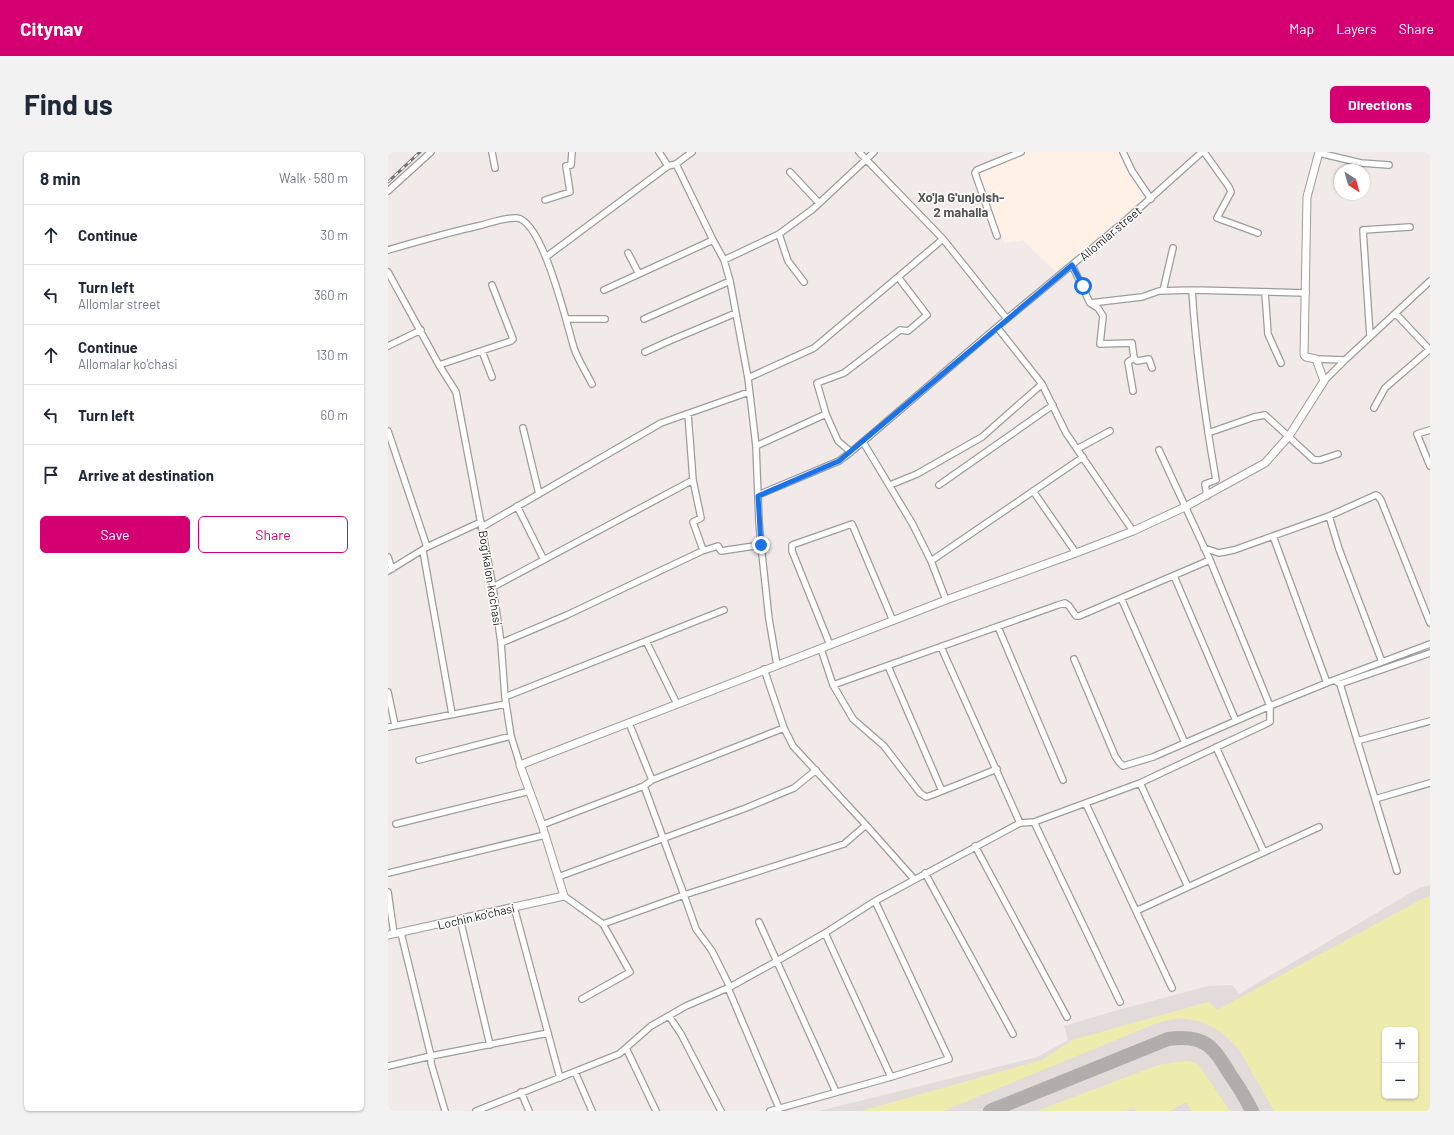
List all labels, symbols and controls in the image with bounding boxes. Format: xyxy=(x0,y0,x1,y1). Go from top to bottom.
text: Citynav xyxy=(20,17,83,40)
text: Map xyxy=(1289,20,1314,37)
text: Layers xyxy=(1336,20,1377,37)
text: Share xyxy=(1399,20,1434,37)
button: Directions xyxy=(1330,86,1430,123)
text: Find us xyxy=(24,87,113,121)
north arrow xyxy=(1334,164,1370,200)
text: 8 min xyxy=(40,168,80,188)
text: Walk · 580 m xyxy=(279,170,348,186)
district label: Xo'ja G'unjoish- 2 mahalla xyxy=(918,189,1004,220)
street label: Allomlar street xyxy=(1076,203,1144,263)
icon: ahead xyxy=(40,224,62,246)
text: Continue xyxy=(78,226,138,244)
text: 30 m xyxy=(321,227,348,243)
route start xyxy=(1074,277,1092,295)
text: Turn left xyxy=(78,278,134,296)
icon: left xyxy=(40,284,62,306)
text: 360 m xyxy=(314,287,348,303)
text: Allomlar street xyxy=(78,296,161,312)
text: Continue xyxy=(78,338,138,356)
icon: ahead xyxy=(40,344,62,366)
text: 130 m xyxy=(316,347,348,363)
text: Allomalar ko'chasi xyxy=(78,356,178,372)
icon: left xyxy=(40,404,62,426)
text: Turn left xyxy=(78,406,134,424)
text: 60 m xyxy=(321,407,348,423)
icon: arrive xyxy=(40,464,62,486)
text: Arrive at destination xyxy=(78,466,214,484)
button: Save xyxy=(40,516,190,553)
button: Share xyxy=(198,516,348,553)
street label: Bog'ikalon ko'chasi xyxy=(477,529,505,627)
route end xyxy=(752,536,770,554)
street label: Lochin ko'chasi xyxy=(436,900,516,932)
map controls xyxy=(1382,1027,1418,1099)
button: + xyxy=(1382,1027,1418,1063)
button: − xyxy=(1382,1063,1418,1099)

